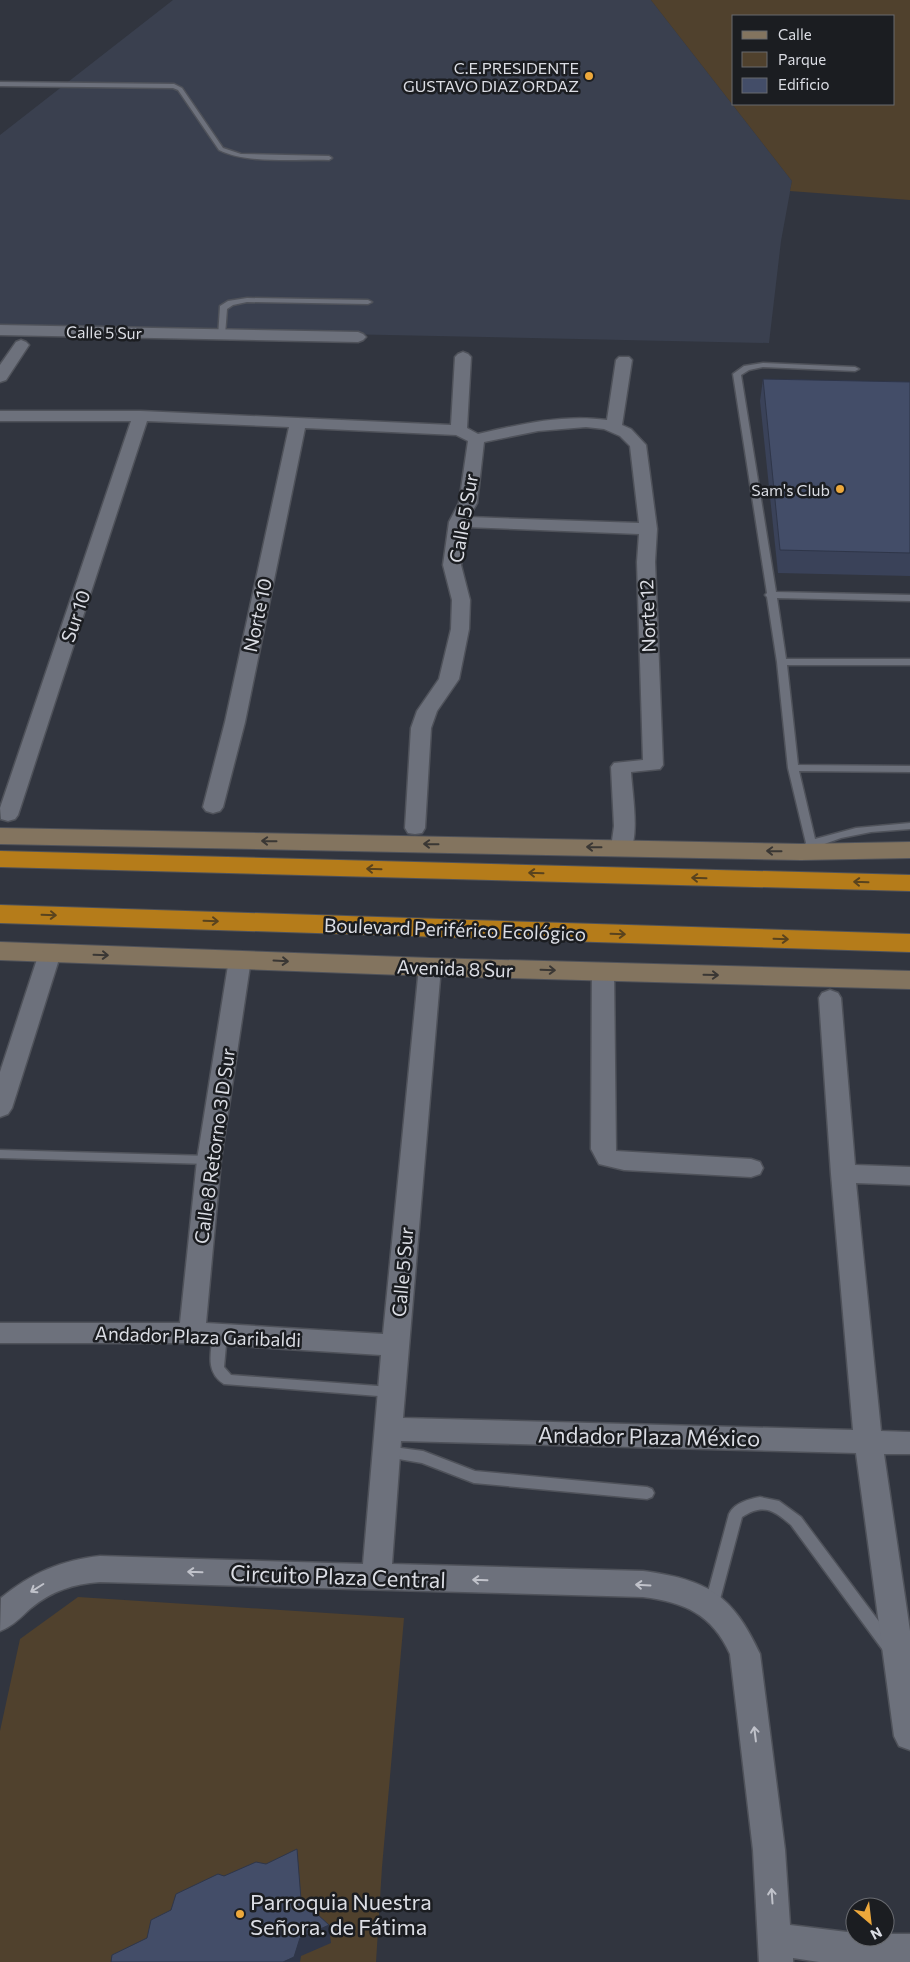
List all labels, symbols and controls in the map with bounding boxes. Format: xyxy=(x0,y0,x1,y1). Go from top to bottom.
legend xyxy=(732,15,895,105)
text: Calle xyxy=(778,25,812,43)
text: Parque xyxy=(778,50,826,68)
place label: C.E.PRESIDENTE GUSTAVO DIAZ ORDAZ xyxy=(403,58,579,95)
marker: C.E.PRESIDENTE GUSTAVO DIAZ ORDAZ xyxy=(583,70,595,82)
text: Edificio xyxy=(778,75,829,93)
street label: Calle 5 Sur xyxy=(66,322,143,342)
street label: Calle 5 Sur xyxy=(444,471,482,564)
place label: Sam's Club xyxy=(751,480,830,499)
marker: Sam's Club xyxy=(834,483,846,495)
street label: Norte 10 xyxy=(238,576,276,654)
street label: Norte 12 xyxy=(634,579,660,653)
street label: Sur 10 xyxy=(55,587,95,645)
one-way arrow xyxy=(261,836,278,846)
one-way arrow xyxy=(424,839,440,849)
one-way arrow xyxy=(586,843,602,852)
one-way arrow xyxy=(766,846,782,856)
one-way arrow xyxy=(366,864,382,874)
one-way arrow xyxy=(529,869,545,878)
one-way arrow xyxy=(691,873,708,883)
one-way arrow xyxy=(854,877,870,887)
one-way arrow xyxy=(40,911,56,920)
street label: Boulevard Periférico Ecológico xyxy=(323,913,587,945)
one-way arrow xyxy=(203,916,219,925)
one-way arrow xyxy=(610,929,626,939)
one-way arrow xyxy=(772,934,789,944)
one-way arrow xyxy=(92,950,109,960)
street label: Avenida 8 Sur xyxy=(396,954,514,982)
one-way arrow xyxy=(273,956,289,965)
one-way arrow xyxy=(540,966,556,975)
one-way arrow xyxy=(703,970,719,979)
street label: Calle 8 Retorno 3 D Sur xyxy=(189,1046,239,1245)
street label: Calle 5 Sur xyxy=(387,1226,417,1318)
street label: Andador Plaza Garibaldi xyxy=(94,1321,302,1351)
street label: Andador Plaza México xyxy=(538,1421,760,1451)
street label: Circuito Plaza Central xyxy=(230,1559,446,1593)
one-way arrow xyxy=(188,1567,204,1577)
one-way arrow xyxy=(472,1575,488,1585)
one-way arrow xyxy=(635,1580,651,1589)
one-way arrow xyxy=(30,1583,44,1593)
one-way arrow xyxy=(750,1727,760,1743)
place label: Parroquia Nuestra Señora. de Fátima xyxy=(250,1888,432,1940)
one-way arrow xyxy=(768,1888,777,1904)
north arrow xyxy=(845,1897,895,1947)
marker: Parroquia Nuestra Señora. de Fátima xyxy=(234,1908,246,1920)
text: N xyxy=(868,1924,885,1944)

